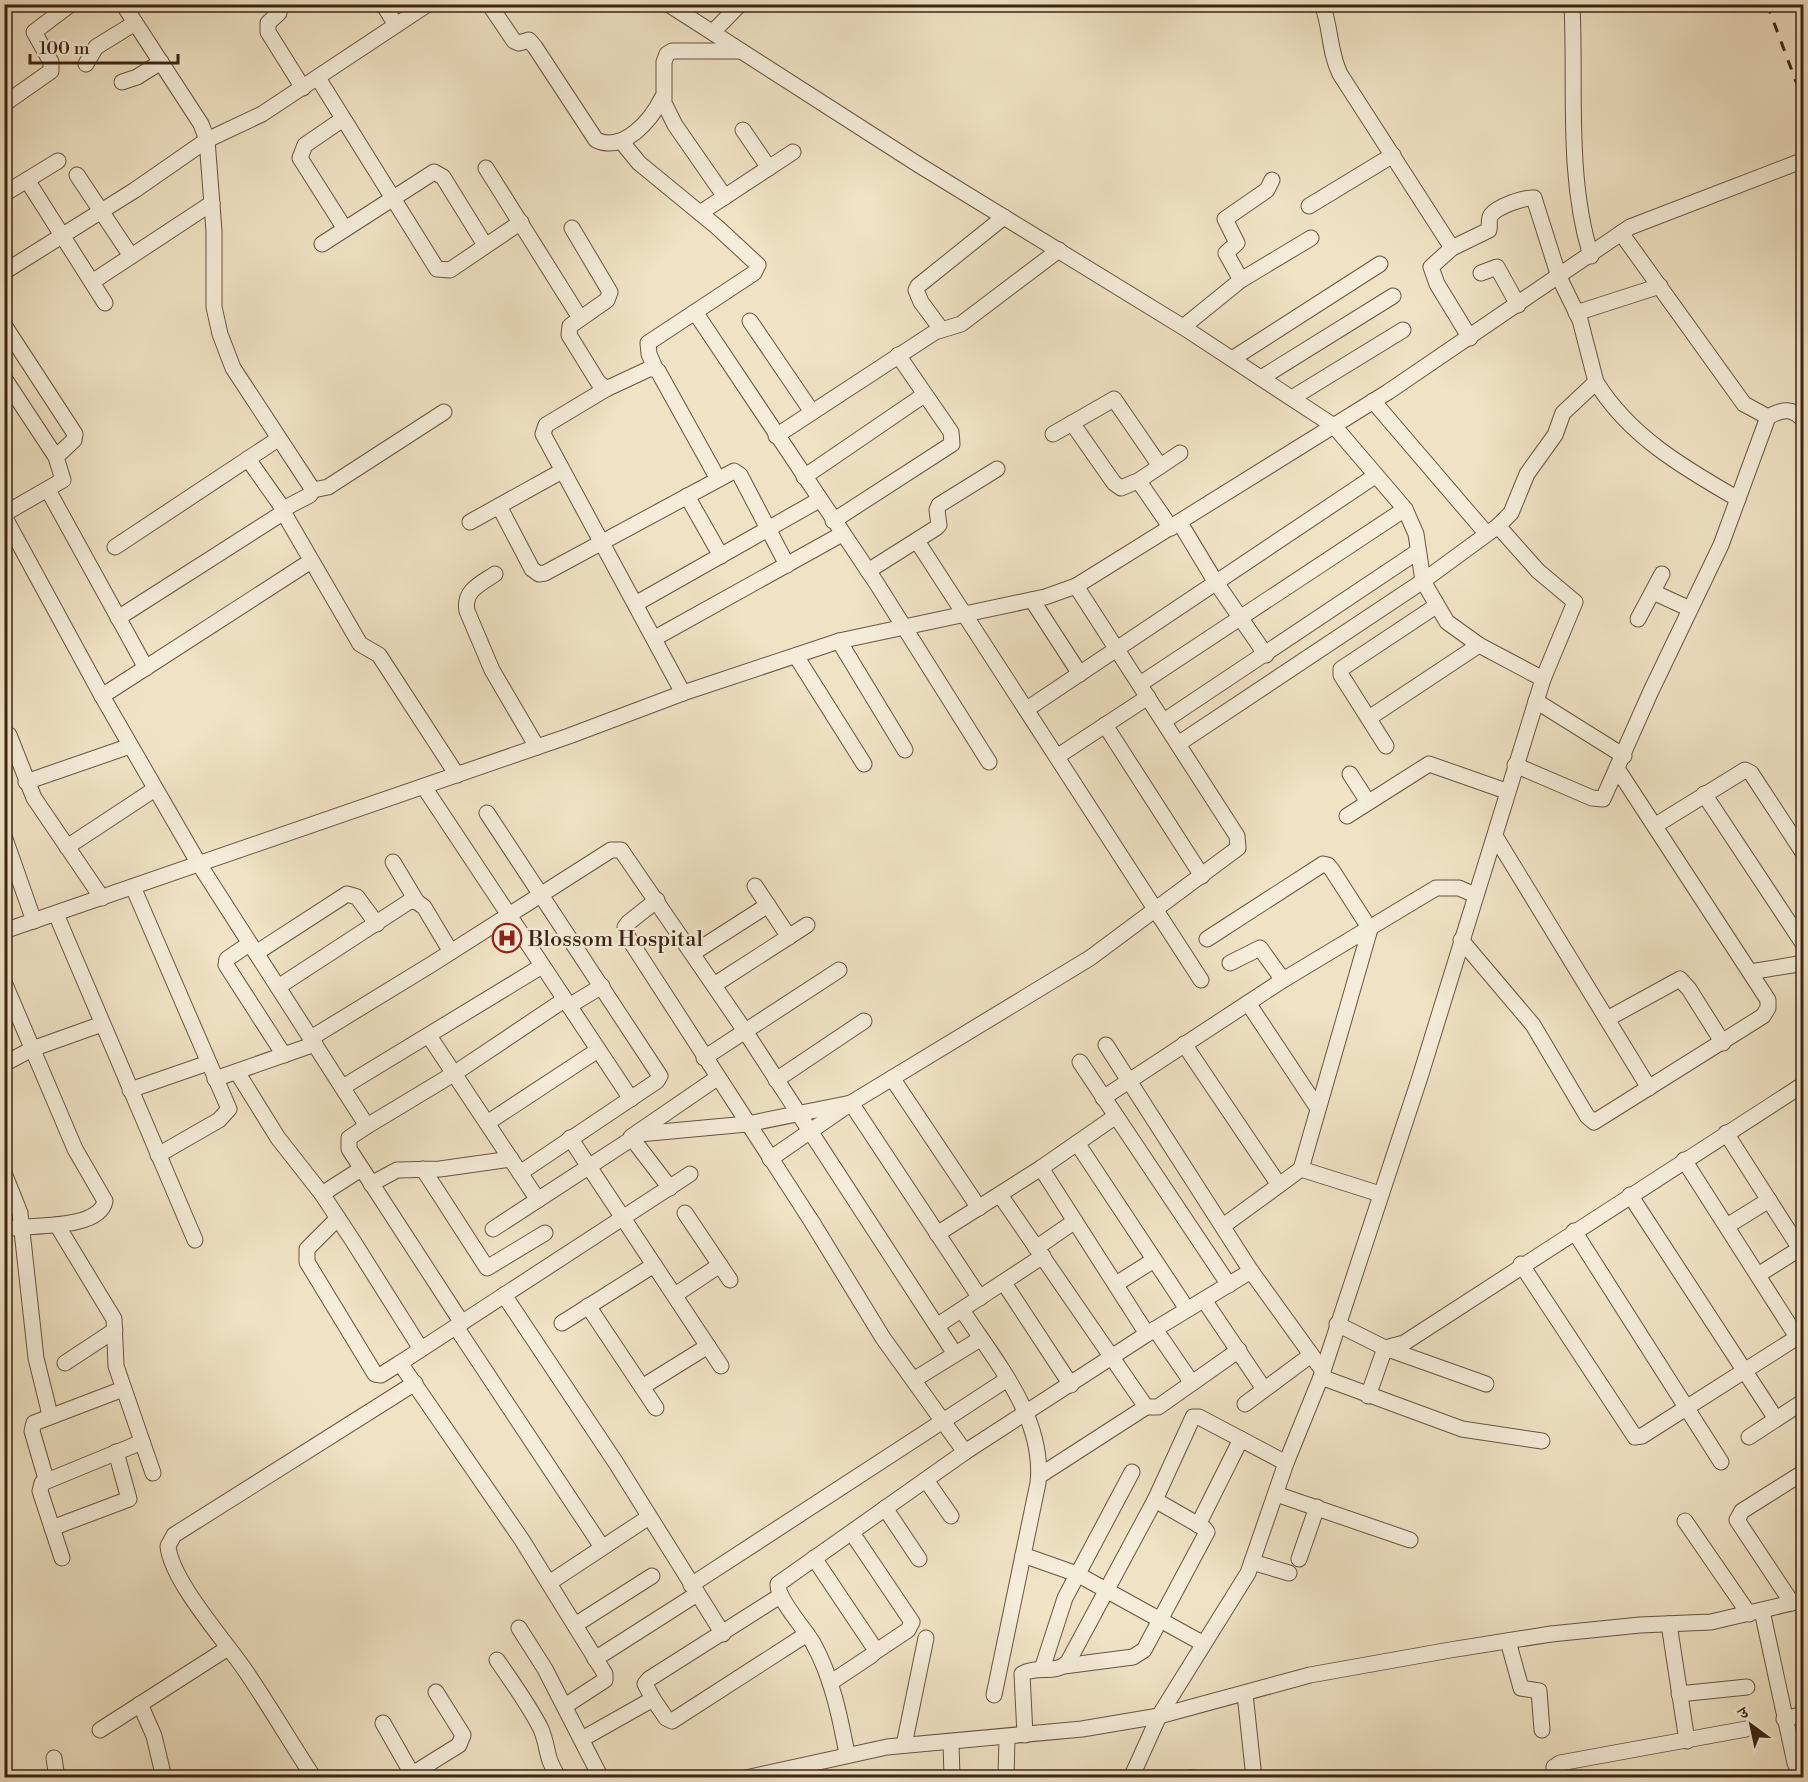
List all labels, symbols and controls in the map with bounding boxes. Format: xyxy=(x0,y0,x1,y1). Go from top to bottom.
scale bar xyxy=(30,27,178,65)
text: 100 m xyxy=(39,37,90,60)
hospital icon: Blossom Hospital xyxy=(491,922,523,954)
place label: Blossom Hospital xyxy=(527,926,703,953)
north arrow xyxy=(1721,1695,1781,1755)
text: उ xyxy=(1734,1702,1754,1724)

